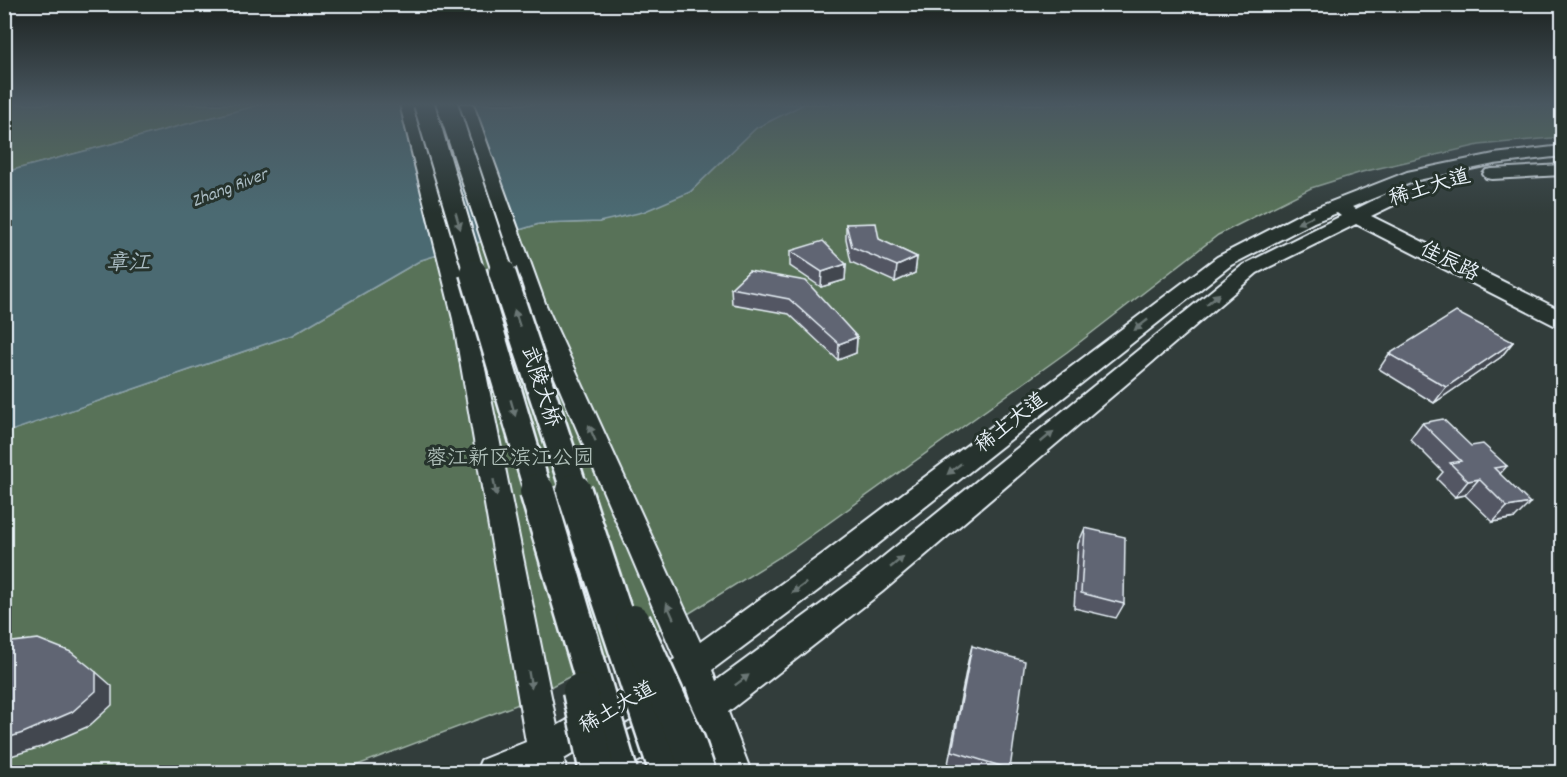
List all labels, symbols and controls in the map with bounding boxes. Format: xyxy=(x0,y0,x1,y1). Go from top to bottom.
water label: Zhang River xyxy=(189,162,274,215)
street label: 稀土大道 xyxy=(1385,162,1475,216)
one-way arrow xyxy=(454,212,463,230)
one-way arrow xyxy=(1296,215,1313,224)
street label: 佳辰路 xyxy=(1414,235,1484,291)
water label: 章江 xyxy=(106,249,151,280)
one-way arrow xyxy=(1205,293,1220,306)
one-way arrow xyxy=(511,309,521,327)
one-way arrow xyxy=(1134,318,1149,330)
street label: 武陵大桥 xyxy=(512,342,566,432)
street label: 稀土大道 xyxy=(970,386,1054,462)
one-way arrow xyxy=(509,399,518,417)
one-way arrow xyxy=(587,424,596,441)
one-way arrow xyxy=(1039,431,1054,444)
park label: 蓉江新区滨江公园 xyxy=(426,445,594,475)
one-way arrow xyxy=(946,463,961,475)
one-way arrow xyxy=(491,479,500,498)
one-way arrow xyxy=(890,556,905,569)
one-way arrow xyxy=(791,582,807,594)
one-way arrow xyxy=(665,602,675,620)
one-way arrow xyxy=(526,671,535,690)
one-way arrow xyxy=(735,674,750,686)
street label: 稀土大道 xyxy=(574,675,662,743)

